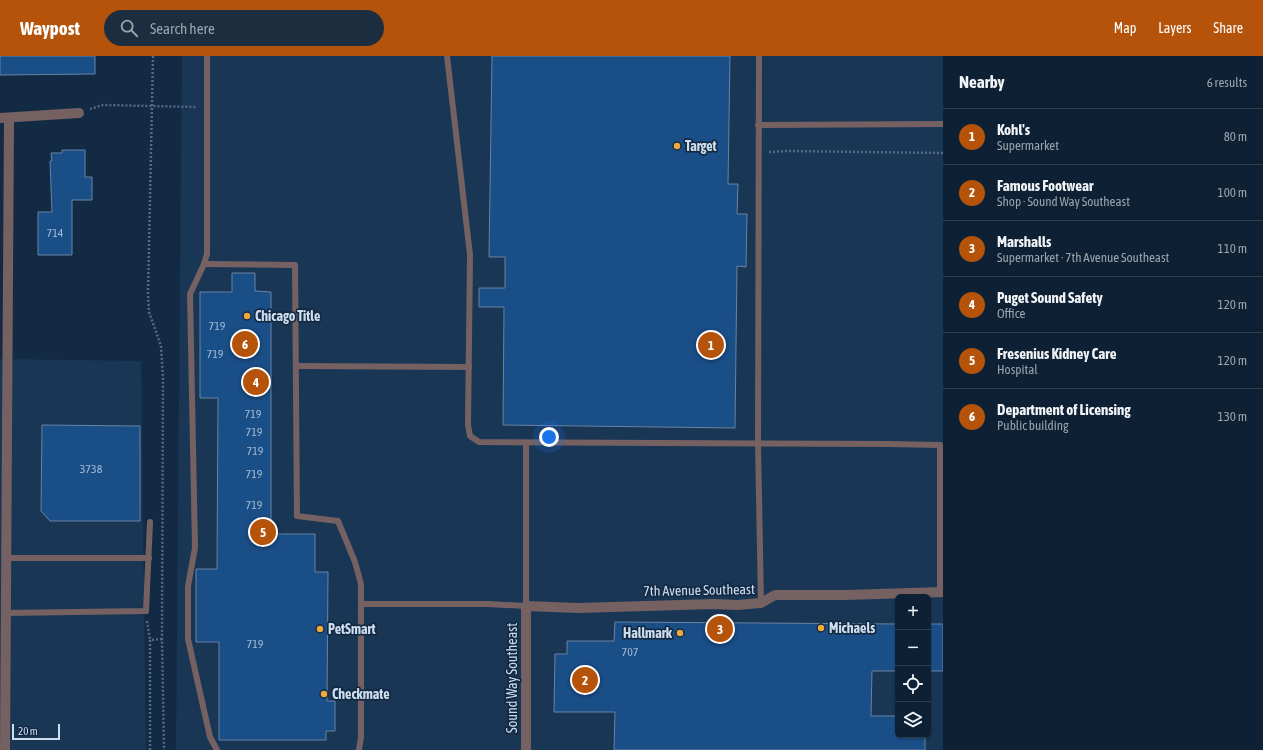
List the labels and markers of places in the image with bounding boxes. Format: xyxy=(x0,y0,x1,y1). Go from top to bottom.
place label: Target xyxy=(685,138,717,154)
marker: Target xyxy=(672,141,682,151)
place label: Chicago Title xyxy=(255,308,320,324)
marker: Chicago Title xyxy=(242,311,252,321)
pin: 6 xyxy=(232,329,258,359)
pin: 1 xyxy=(698,330,724,360)
pin: 4 xyxy=(243,367,269,397)
pin: 5 xyxy=(250,517,276,547)
pin: 3 xyxy=(707,614,733,644)
place label: Michaels xyxy=(829,620,875,636)
place label: PetSmart xyxy=(328,621,376,637)
marker: Michaels xyxy=(816,623,826,633)
marker: PetSmart xyxy=(315,624,325,634)
place label: Hallmark xyxy=(623,625,673,641)
marker: Hallmark xyxy=(675,628,685,638)
pin: 2 xyxy=(572,665,598,695)
place label: Checkmate xyxy=(332,686,390,702)
marker: Checkmate xyxy=(319,689,329,699)

